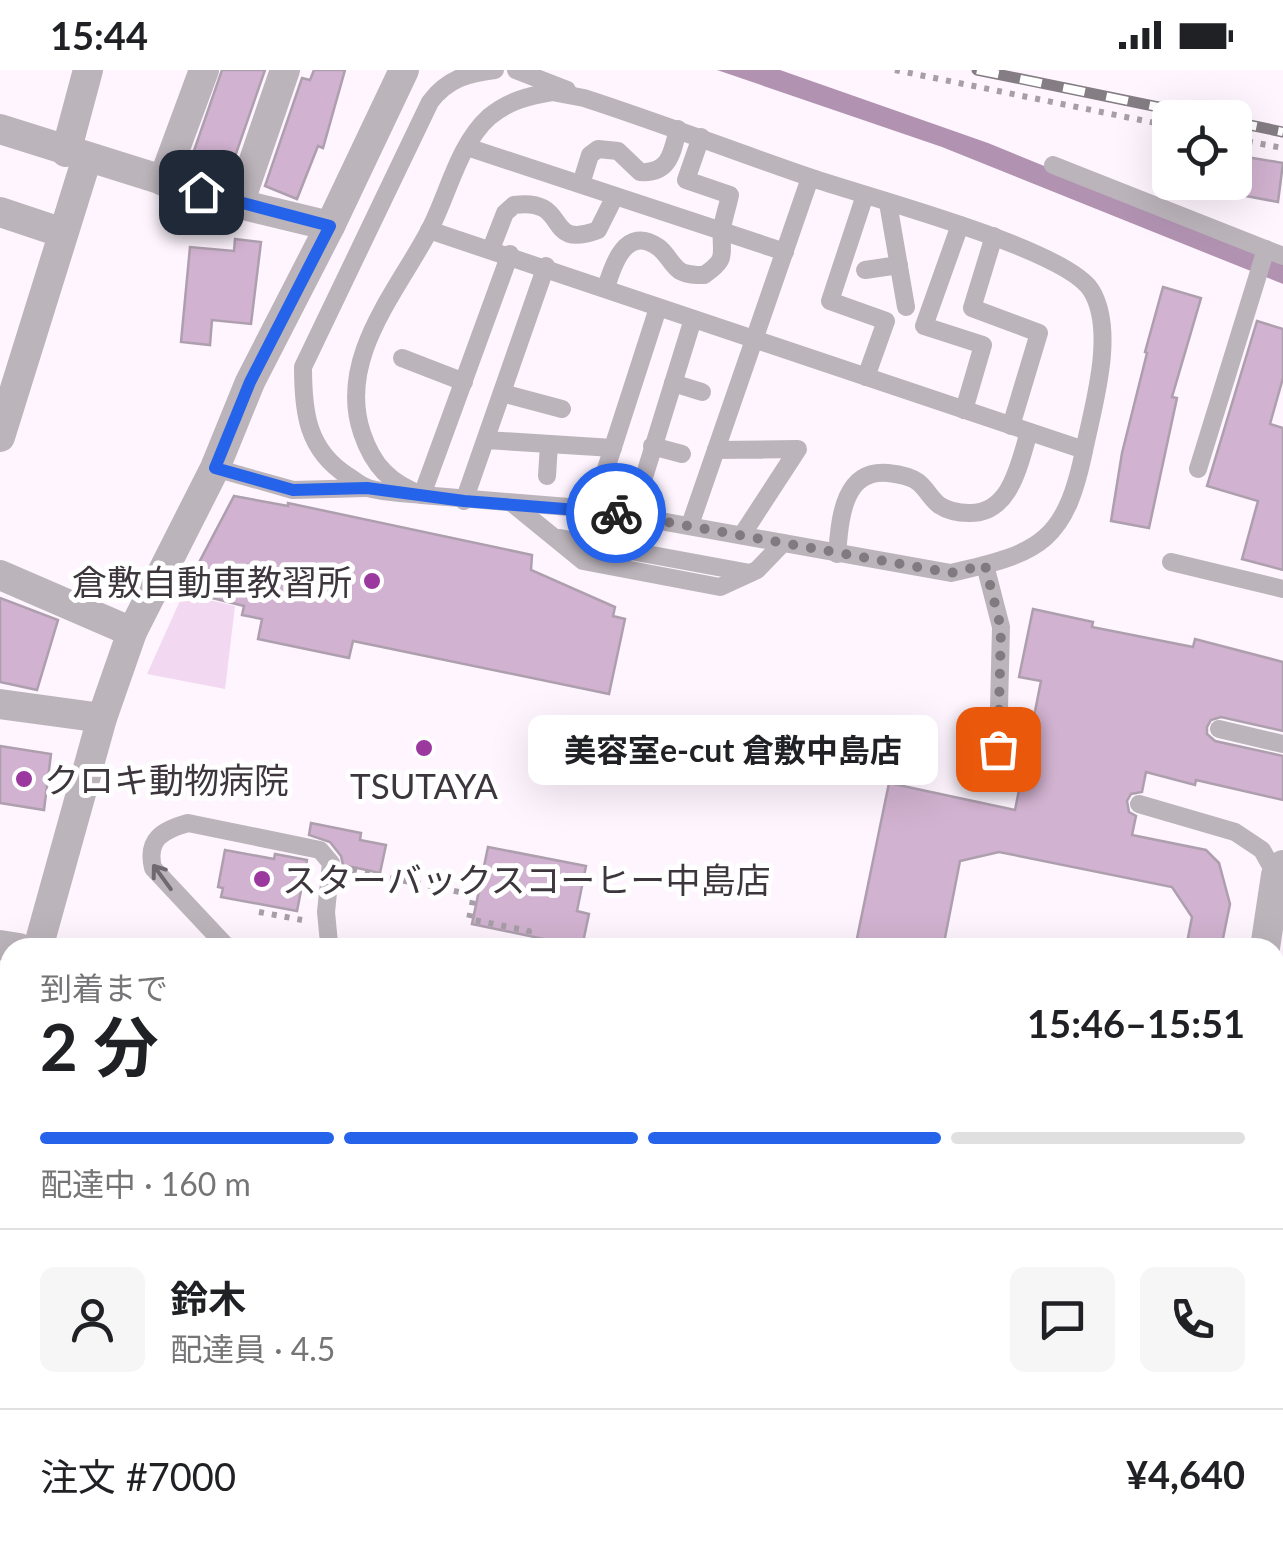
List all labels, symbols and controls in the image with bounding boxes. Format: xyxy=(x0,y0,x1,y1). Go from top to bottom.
text: 15:44 xyxy=(50,12,148,58)
map controls xyxy=(1152,100,1252,200)
button: locate xyxy=(1152,100,1252,200)
pin xyxy=(159,150,244,235)
icon: home xyxy=(174,165,229,220)
courier xyxy=(566,463,666,563)
icon: bike xyxy=(589,486,644,541)
place label: 倉敷自動車教習所 xyxy=(72,560,352,602)
marker: 倉敷自動車教習所 xyxy=(361,570,383,592)
pin xyxy=(956,707,1041,792)
callout: 美容室e-cut 倉敷中島店 xyxy=(528,714,938,784)
icon: bag xyxy=(971,722,1026,777)
text: 美容室e-cut 倉敷中島店 xyxy=(564,730,902,769)
marker: TSUTAYA xyxy=(413,737,435,759)
place label: クロキ動物病院 xyxy=(44,758,289,800)
place label: TSUTAYA xyxy=(350,764,498,806)
marker: クロキ動物病院 xyxy=(13,768,35,790)
place label: スターバックスコーヒー中島店 xyxy=(282,858,771,900)
one-way arrow xyxy=(151,864,172,891)
marker: スターバックスコーヒー中島店 xyxy=(251,868,273,890)
text: 到着まで xyxy=(40,968,168,1007)
text: 15:46–15:51 xyxy=(1027,1000,1245,1046)
text: 2 分 xyxy=(40,1007,159,1085)
text: 配達中 · 160 m xyxy=(40,1164,251,1203)
button: person xyxy=(40,1267,145,1372)
button: chat xyxy=(1010,1267,1115,1372)
button: phone xyxy=(1140,1267,1245,1372)
text: 鈴木 xyxy=(170,1275,246,1321)
text: 配達員 · 4.5 xyxy=(170,1329,335,1368)
text: ¥4,640 xyxy=(1126,1451,1245,1497)
text: 注文 #7000 xyxy=(40,1453,236,1499)

